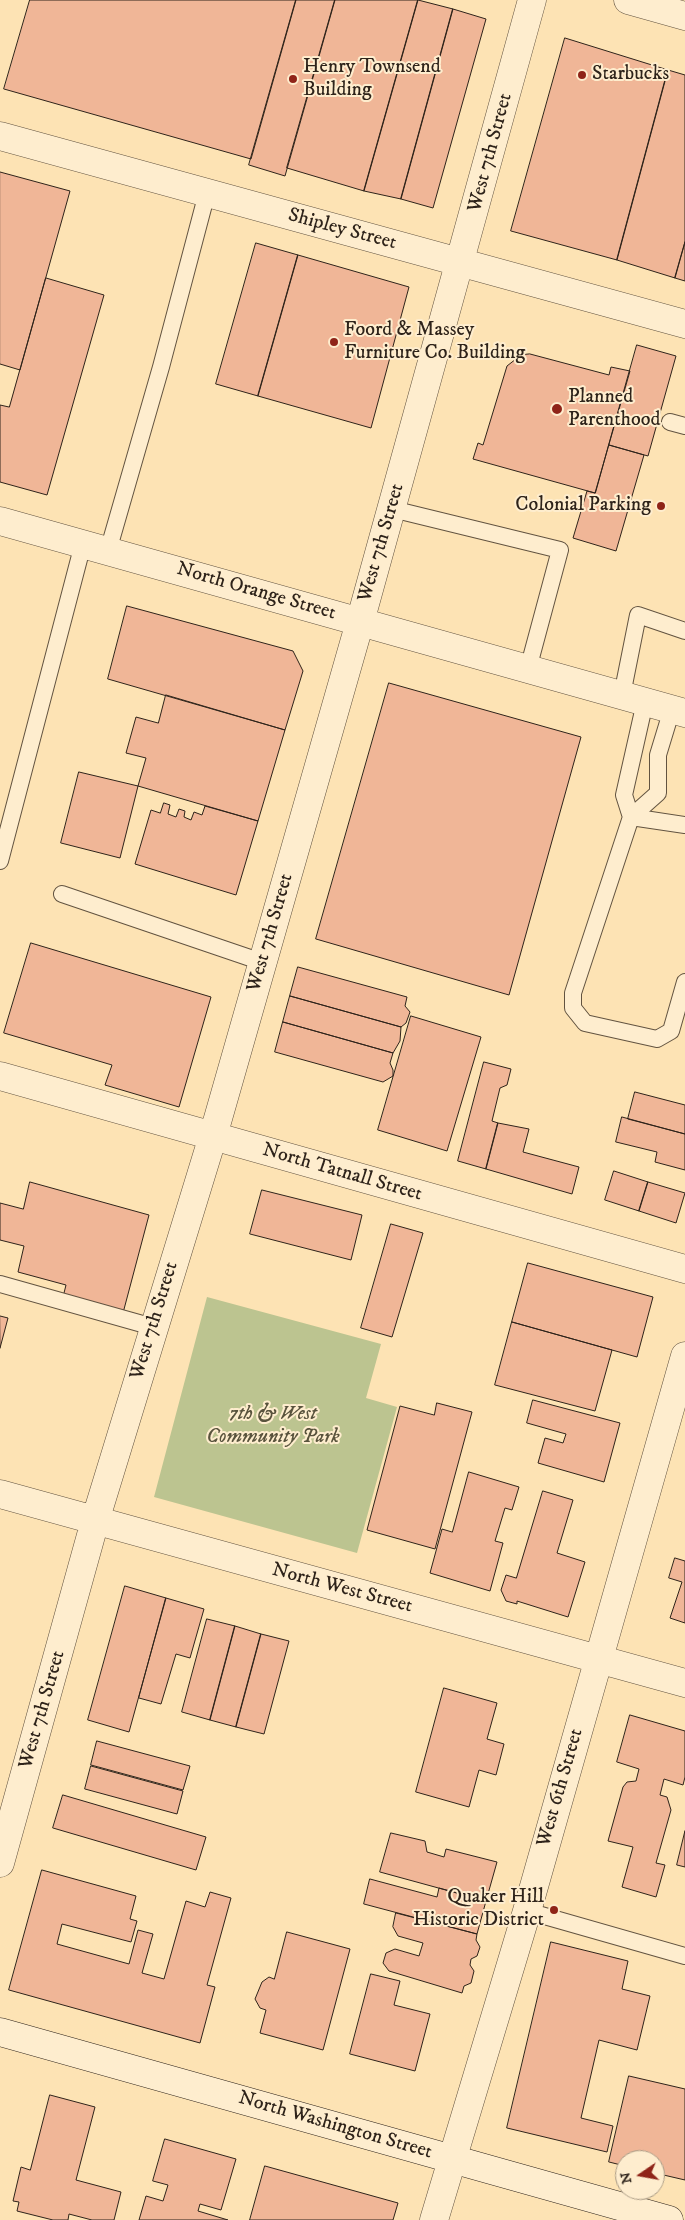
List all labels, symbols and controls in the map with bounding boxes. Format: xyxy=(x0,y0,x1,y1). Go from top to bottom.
place label: Henry Townsend Building xyxy=(303,56,441,103)
place label: Starbucks xyxy=(592,63,669,87)
marker: Starbucks xyxy=(576,69,588,81)
marker: Henry Townsend Building xyxy=(287,73,299,85)
street label: West 7th Street xyxy=(464,91,518,215)
street label: Shipley Street xyxy=(285,204,399,256)
place label: Foord & Massey Furniture Co. Building xyxy=(344,319,525,366)
marker: Foord & Massey Furniture Co. Building xyxy=(328,336,340,348)
place label: Planned Parenthood xyxy=(568,386,660,433)
marker: Planned Parenthood xyxy=(550,402,564,416)
street label: West 7th Street xyxy=(354,481,410,605)
place label: Colonial Parking xyxy=(515,494,651,518)
marker: Colonial Parking xyxy=(655,500,667,512)
street label: North Orange Street xyxy=(174,558,338,626)
street label: West 7th Street xyxy=(243,871,299,995)
street label: North Tatnall Street xyxy=(259,1139,425,1207)
street label: West 7th Street xyxy=(126,1259,184,1383)
park label: 7th & West Community Park xyxy=(206,1403,340,1450)
street label: North West Street xyxy=(269,1559,415,1619)
street label: West 7th Street xyxy=(15,1648,71,1772)
street label: West 6th Street xyxy=(533,1726,589,1850)
place label: Quaker Hill Historic District xyxy=(413,1886,544,1933)
marker: Quaker Hill Historic District xyxy=(548,1904,560,1916)
street label: North Washington Street xyxy=(235,2087,435,2165)
north arrow xyxy=(615,2150,665,2200)
text: N xyxy=(616,2170,636,2185)

